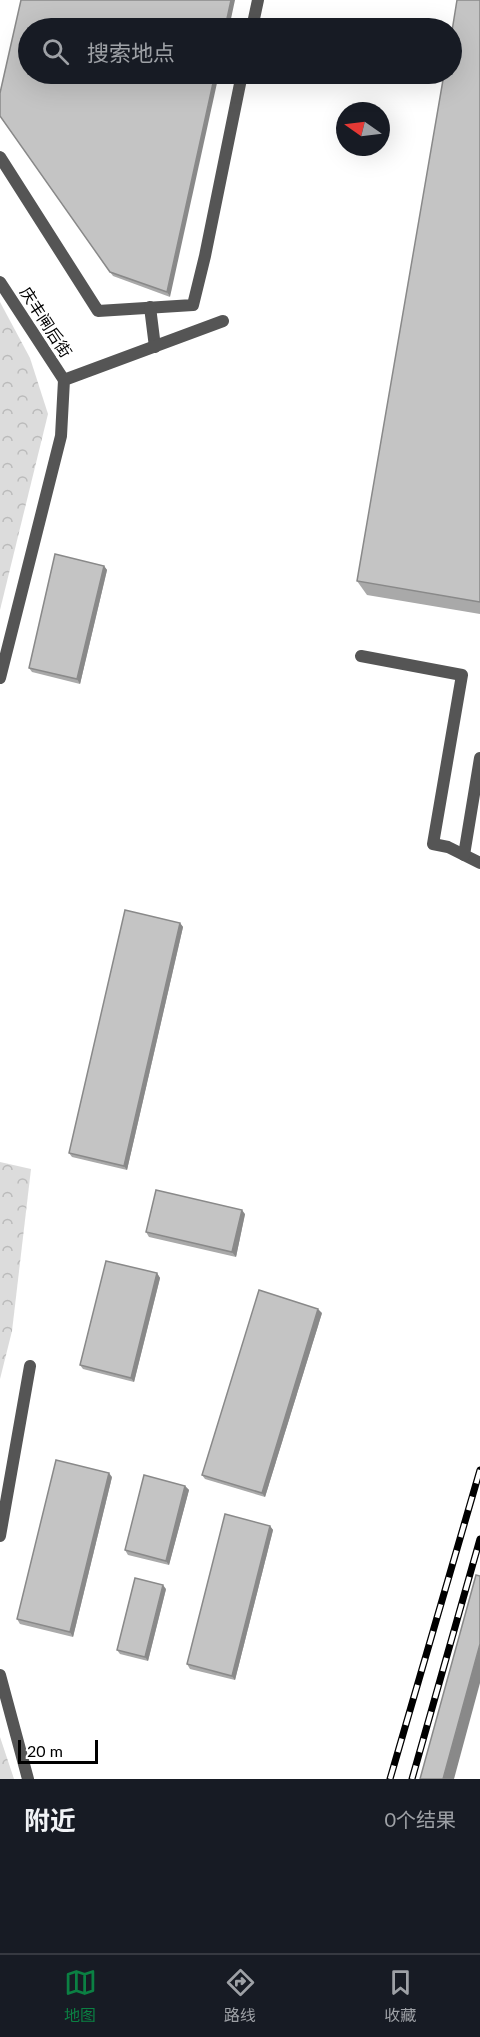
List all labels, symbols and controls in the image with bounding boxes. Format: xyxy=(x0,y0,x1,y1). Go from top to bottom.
search box xyxy=(18,18,462,84)
icon: search xyxy=(39,35,72,68)
text: 搜索地点 xyxy=(87,39,175,66)
north arrow xyxy=(336,102,390,156)
street label: 庆丰闸后街 xyxy=(17,283,76,360)
scale bar xyxy=(18,1737,98,1764)
text: 20 m xyxy=(27,1741,63,1760)
text: 附近 xyxy=(24,1804,76,1836)
text: 0个结果 xyxy=(384,1807,456,1831)
tab: 地图 xyxy=(64,1966,97,2026)
tab: 路线 xyxy=(224,1966,257,2026)
tab: 收藏 xyxy=(384,1966,417,2026)

